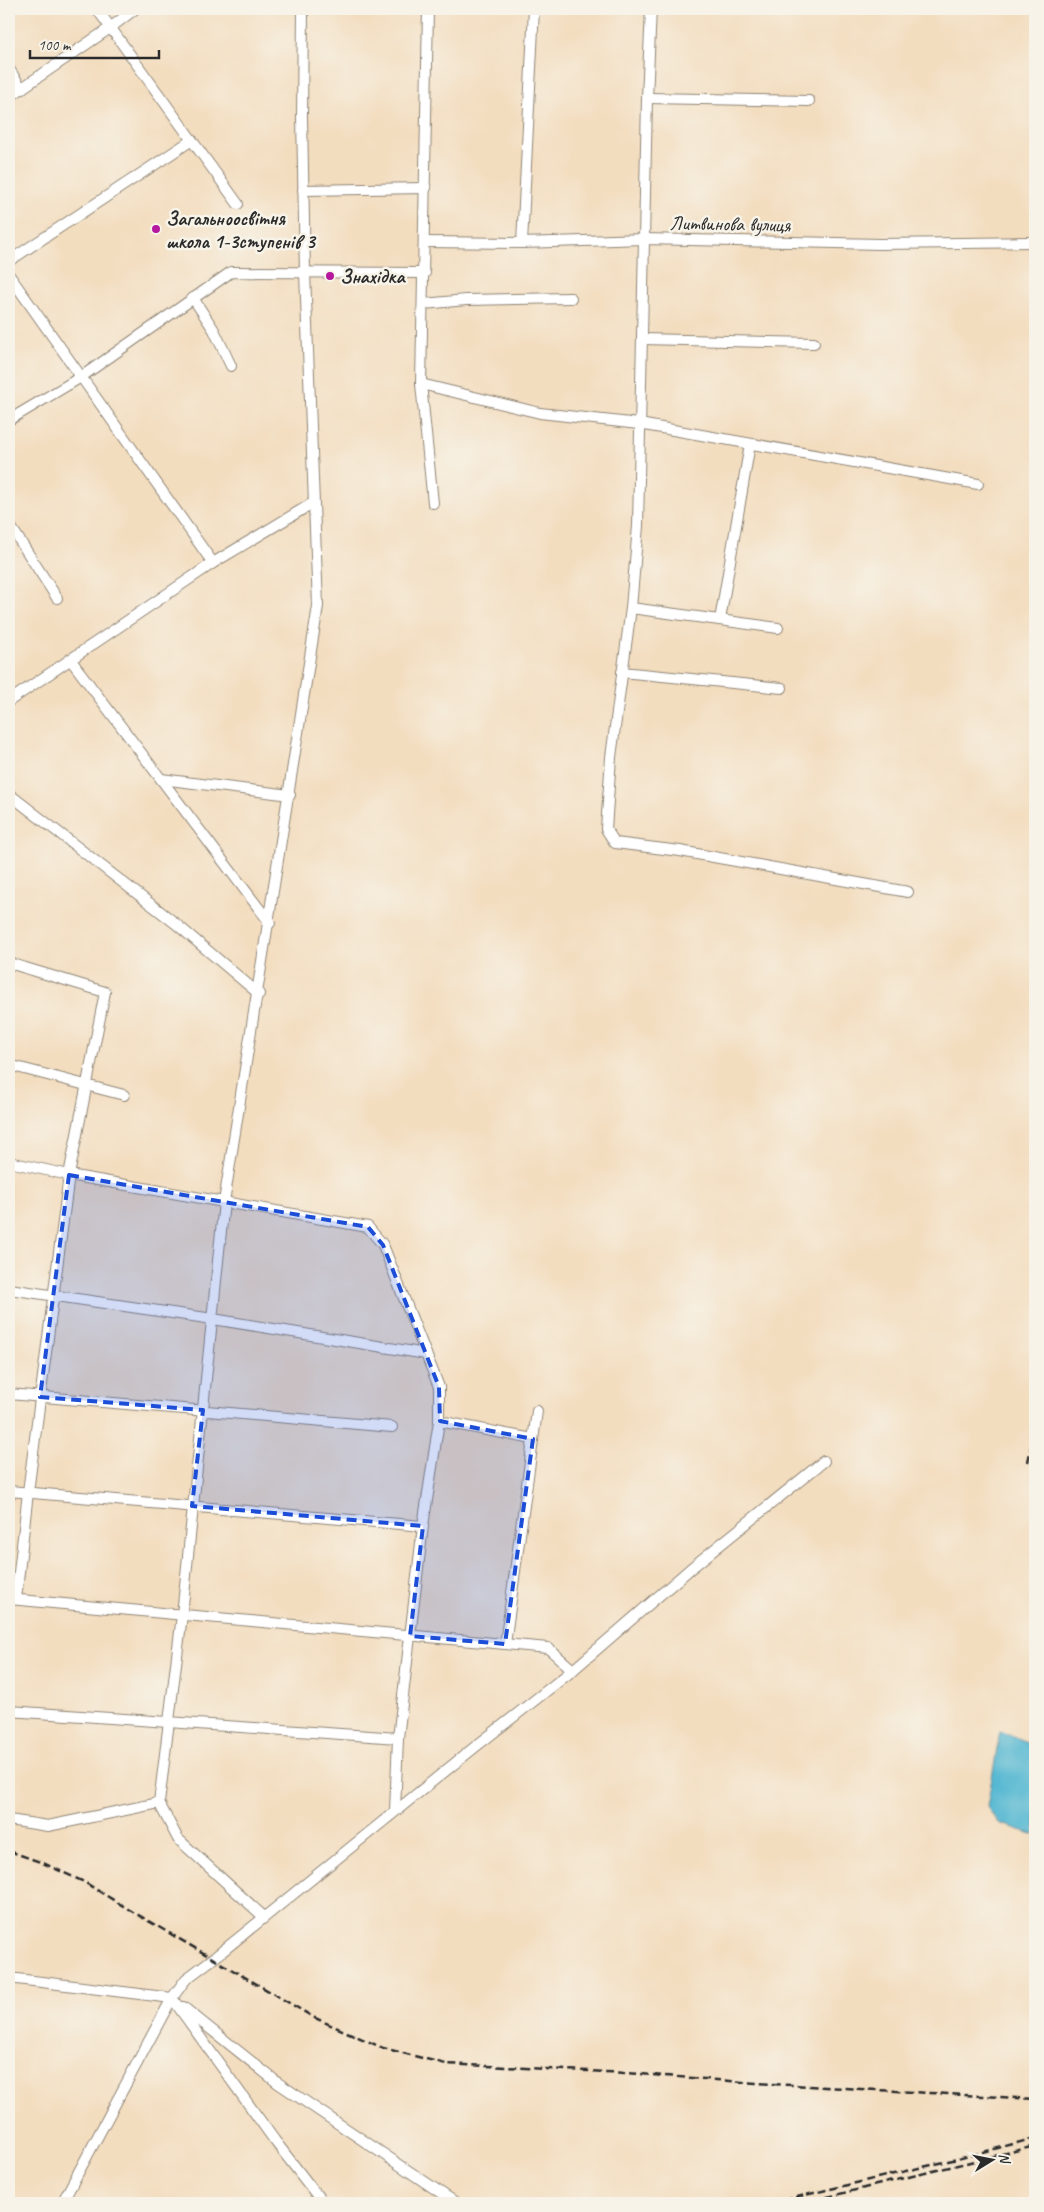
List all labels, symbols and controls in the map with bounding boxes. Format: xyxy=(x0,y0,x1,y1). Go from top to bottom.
scale bar xyxy=(30,28,159,60)
text: 100 m xyxy=(38,36,72,55)
place label: Загальноосвiтня школа 1-3ступенiв 3 xyxy=(166,206,317,254)
street label: Литвинова вулиця xyxy=(669,210,791,238)
marker: Загальноосвiтня школа 1-3ступенiв 3 xyxy=(150,223,162,235)
place label: Знахідка xyxy=(340,264,407,289)
marker: Знахідка xyxy=(324,270,336,282)
north arrow xyxy=(966,2134,1016,2184)
text: N xyxy=(995,2152,1014,2166)

